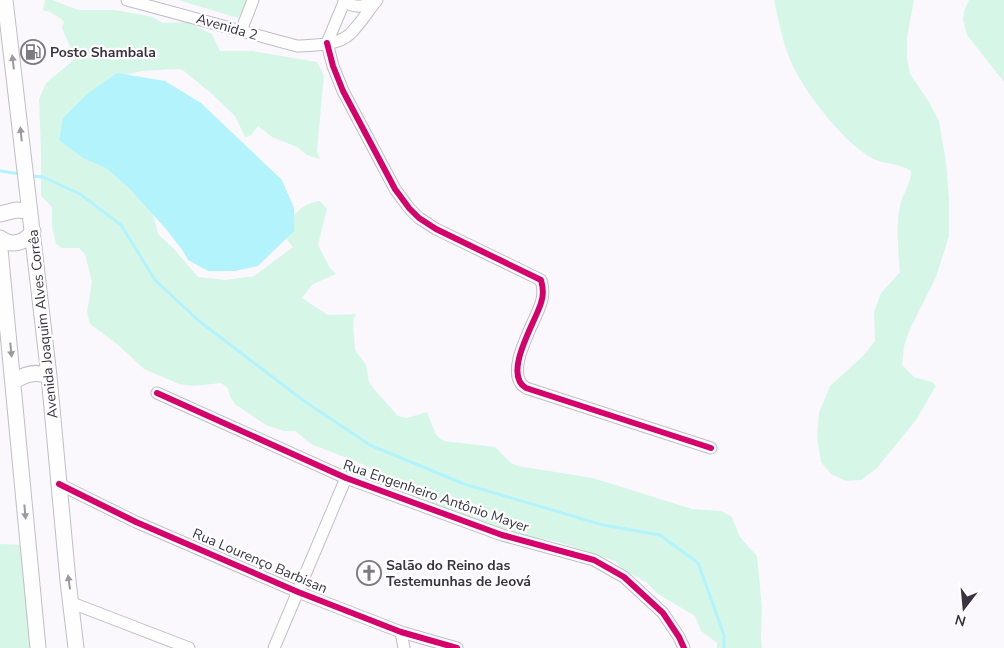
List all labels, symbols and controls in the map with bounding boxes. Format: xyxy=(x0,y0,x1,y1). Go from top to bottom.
street label: Avenida 2 xyxy=(194,9,260,45)
fuel station icon: Posto Shambala xyxy=(20,39,46,65)
place label: Posto Shambala xyxy=(50,43,156,62)
one-way arrow xyxy=(9,54,17,70)
one-way arrow xyxy=(17,126,25,142)
street label: Avenida Joaquim Alves Corrêa xyxy=(24,229,62,419)
one-way arrow xyxy=(7,342,15,358)
street label: Rua Engenheiro Antônio Mayer xyxy=(341,455,531,537)
one-way arrow xyxy=(21,504,29,520)
street label: Rua Lourenço Barbisan xyxy=(190,524,330,598)
place label: Salão do Reino das Testemunhas de Jeová xyxy=(386,556,531,591)
church icon: Salão do Reino das Testemunhas de Jeová xyxy=(356,560,382,586)
one-way arrow xyxy=(64,574,72,590)
north arrow xyxy=(939,583,989,633)
text: N xyxy=(953,609,968,631)

